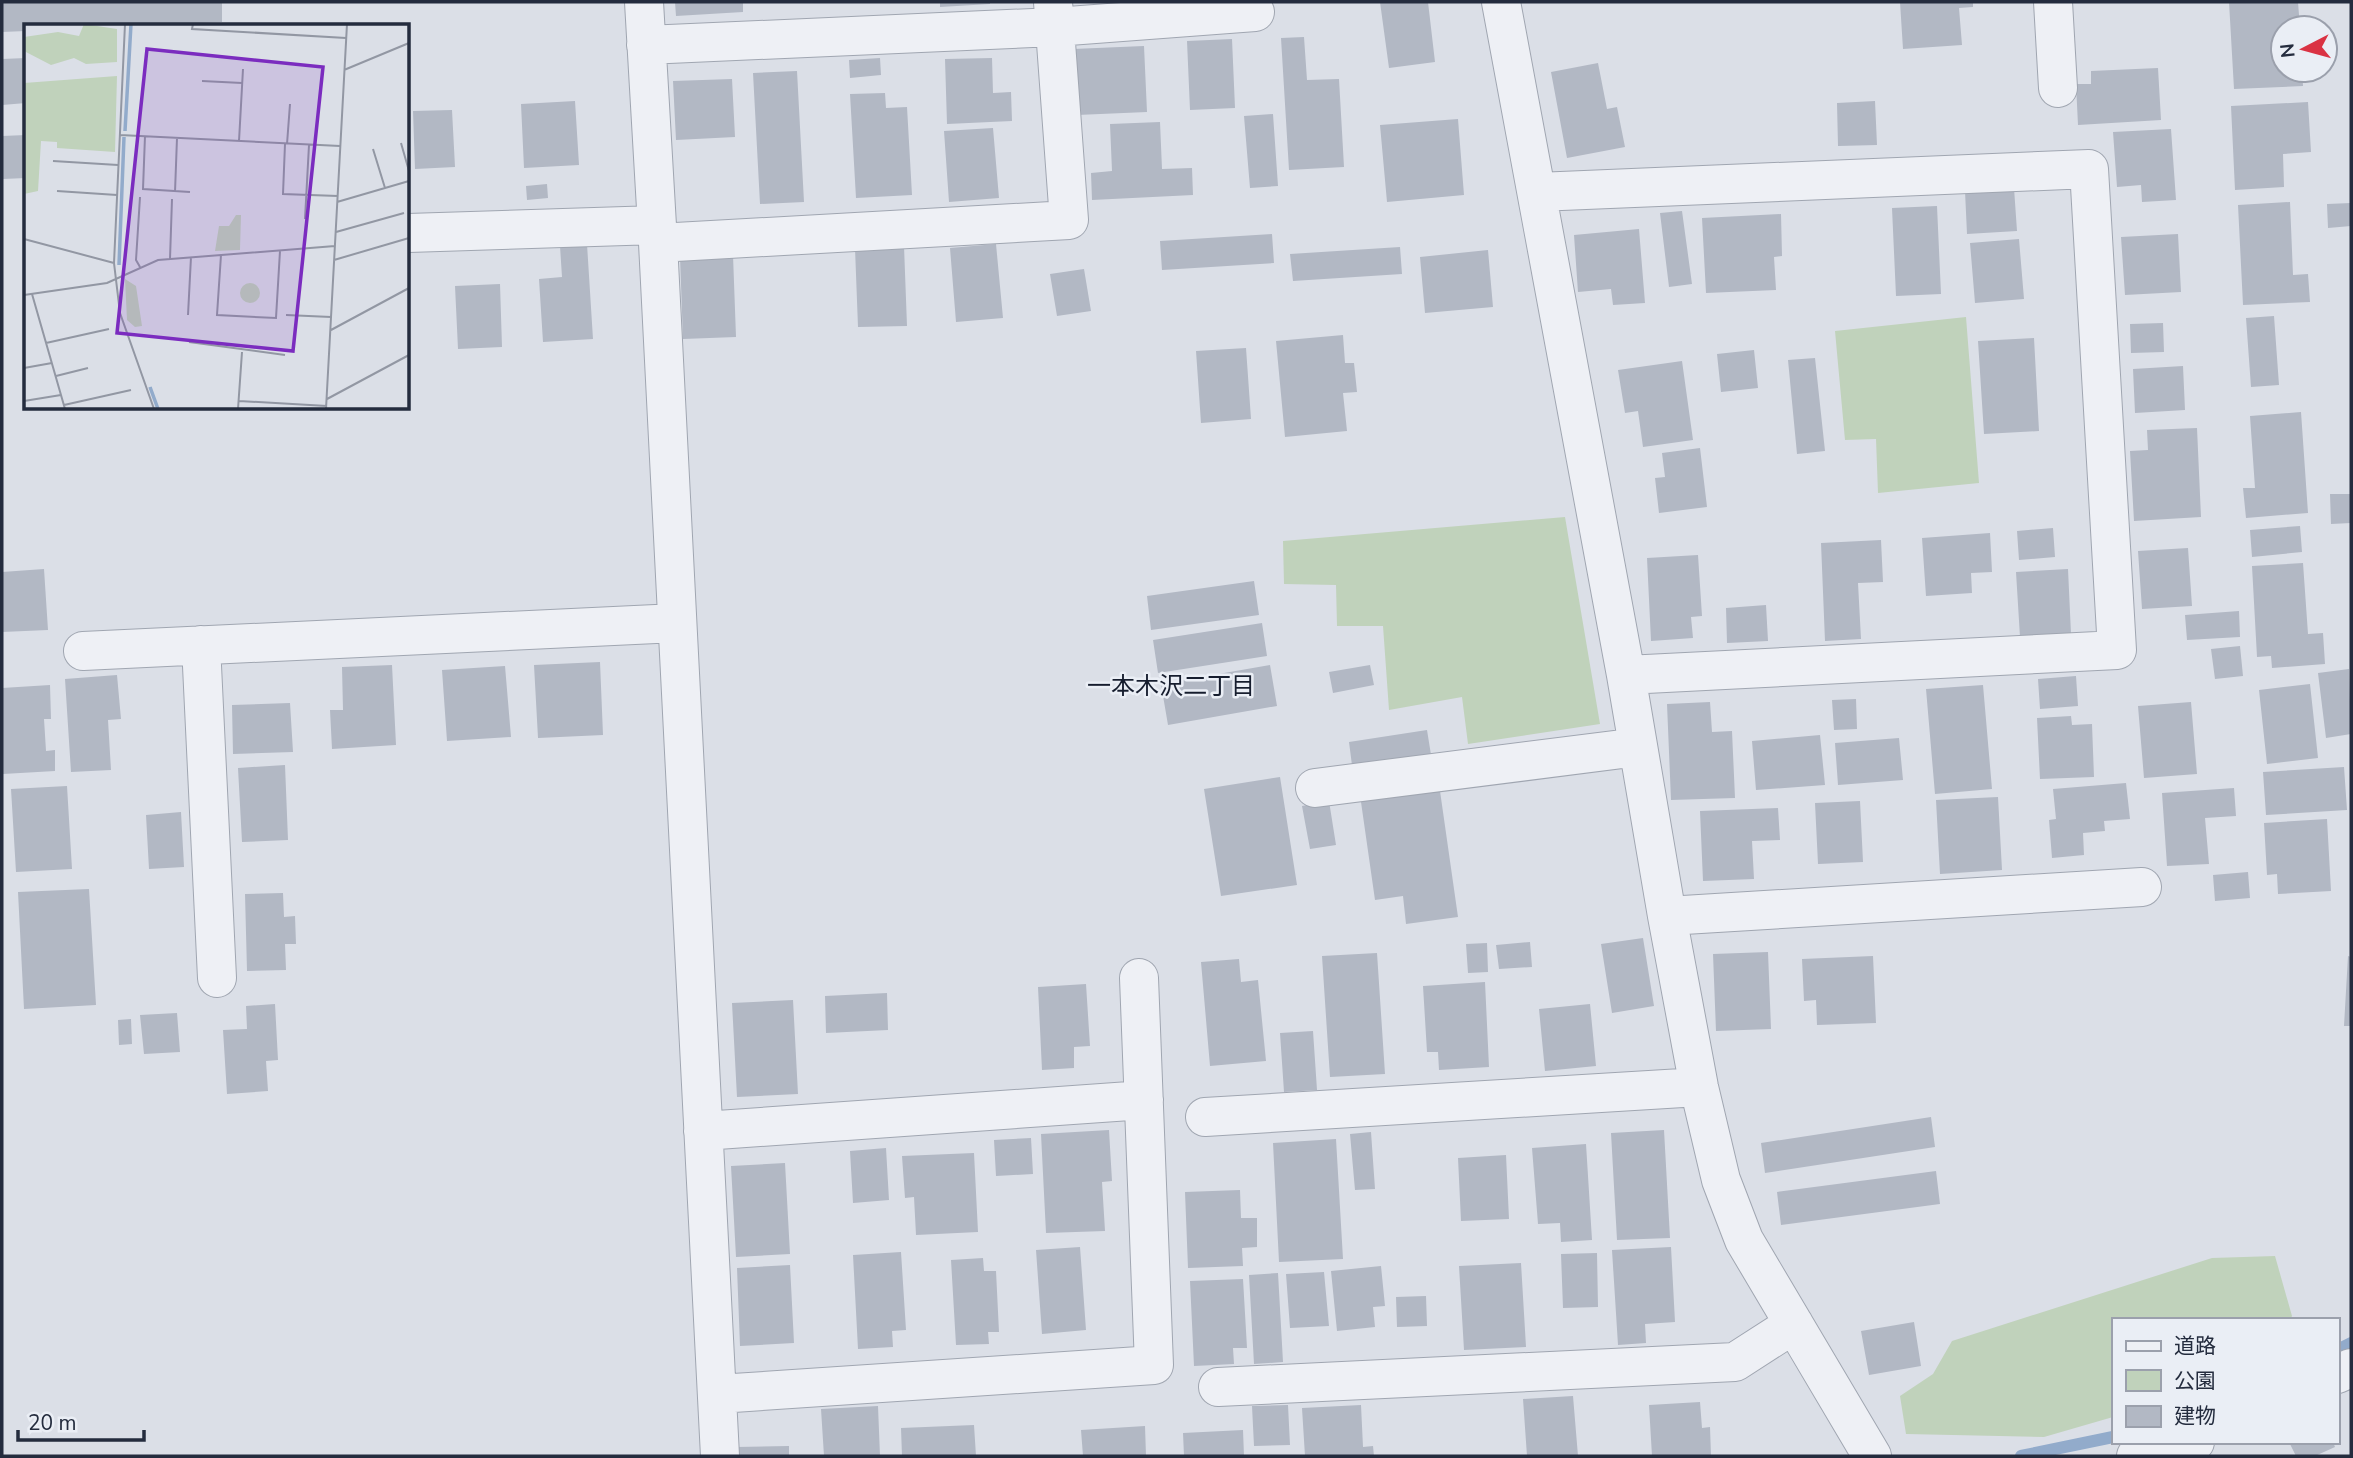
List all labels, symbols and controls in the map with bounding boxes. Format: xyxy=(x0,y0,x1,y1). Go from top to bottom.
north arrow xyxy=(2269,14,2339,84)
inset map xyxy=(24,24,410,410)
text: N xyxy=(2274,42,2302,59)
district label: 一本木沢二丁目 xyxy=(1087,670,1255,702)
legend xyxy=(2112,1318,2339,1444)
text: 道路 xyxy=(2174,1332,2216,1360)
text: 公園 xyxy=(2174,1367,2216,1395)
scale bar xyxy=(18,1398,144,1442)
text: 建物 xyxy=(2174,1402,2216,1430)
text: 20 m xyxy=(28,1409,77,1437)

